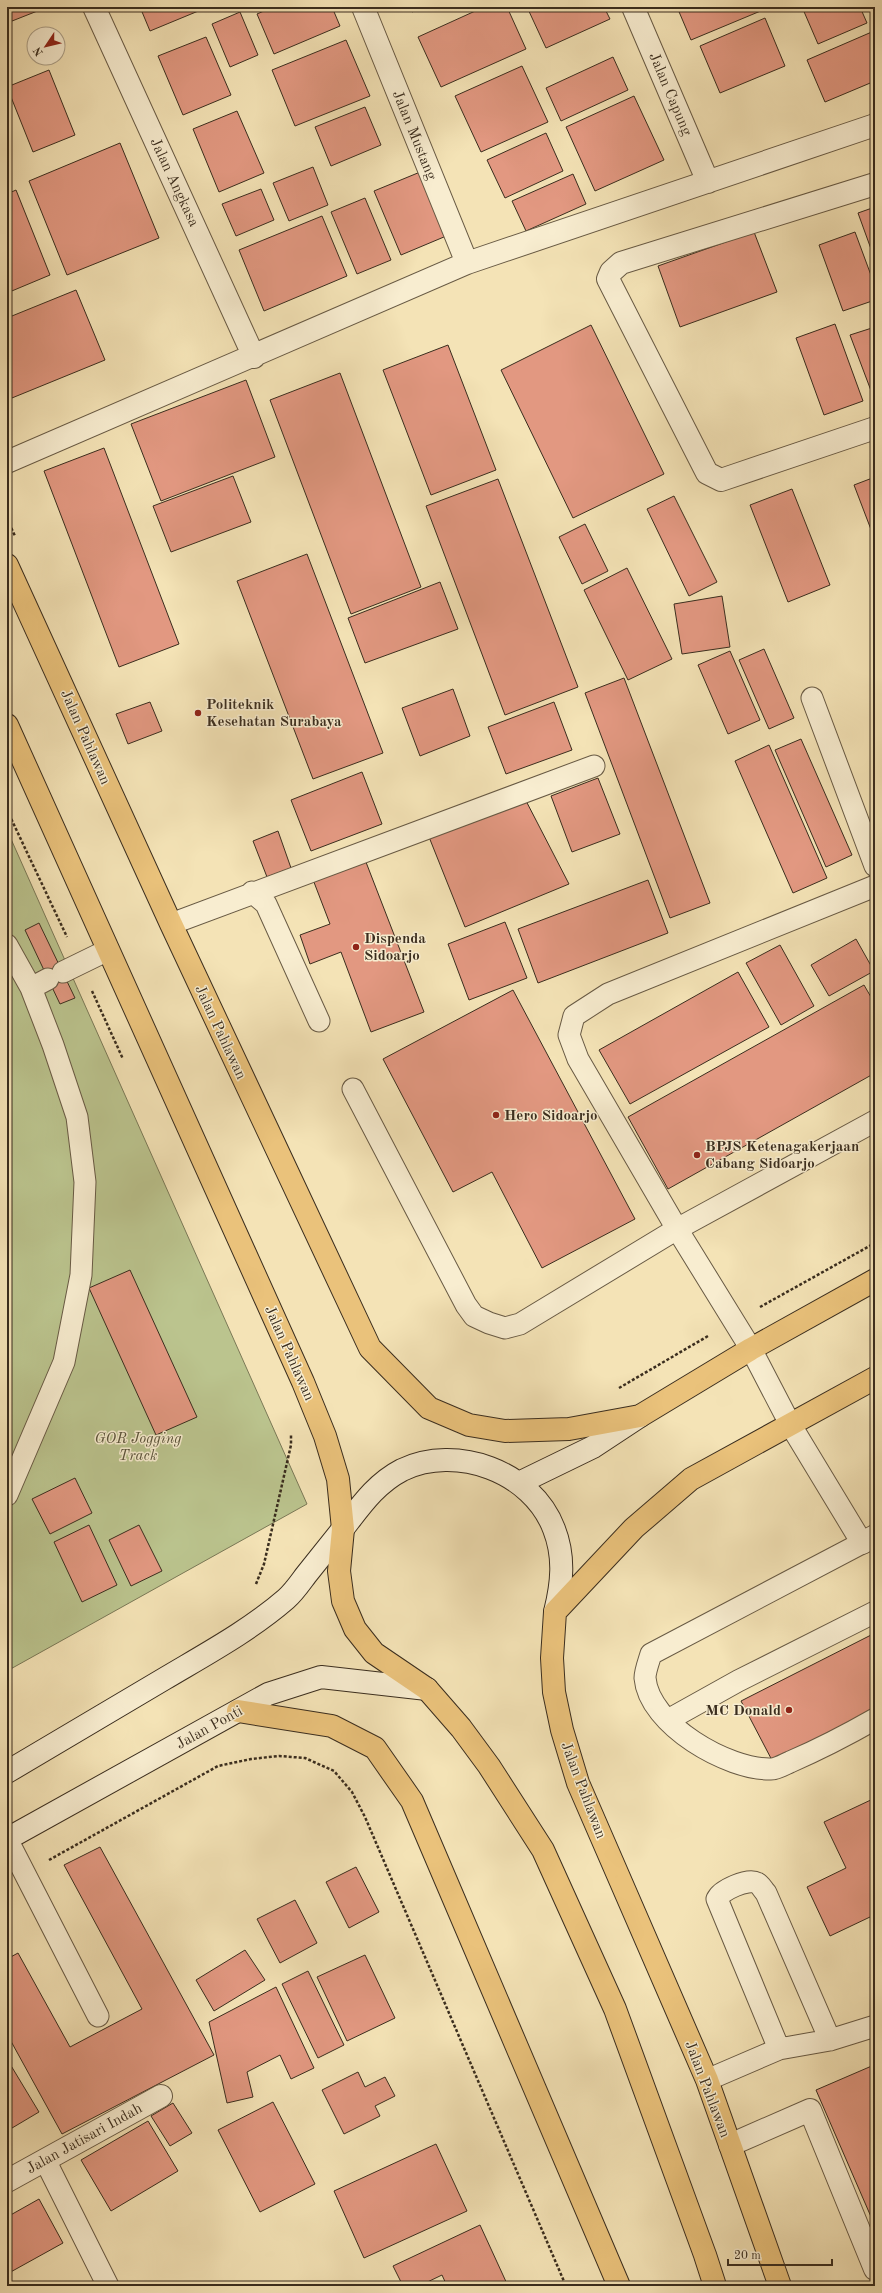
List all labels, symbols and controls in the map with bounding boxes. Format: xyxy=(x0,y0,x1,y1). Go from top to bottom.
north arrow xyxy=(26,26,66,66)
text: N xyxy=(32,44,46,57)
street label: Jalan Capung xyxy=(645,51,694,138)
street label: Jalan Mustang xyxy=(389,89,438,183)
street label: Jalan Angkasa xyxy=(147,136,201,230)
street label: Jalan Pahlawan xyxy=(57,688,112,787)
place label: Politeknik Kesehatan Surabaya xyxy=(206,698,342,730)
marker: Politeknik Kesehatan Surabaya xyxy=(193,708,203,718)
place label: Dispenda Sidoarjo xyxy=(364,932,426,964)
marker: Dispenda Sidoarjo xyxy=(351,942,361,952)
street label: Jalan Pahlawan xyxy=(191,983,248,1082)
place label: Hero Sidoarjo xyxy=(504,1109,598,1124)
marker: Hero Sidoarjo xyxy=(491,1110,501,1120)
place label: BPJS Ketenagakerjaan Cabang Sidoarjo xyxy=(705,1140,859,1172)
marker: BPJS Ketenagakerjaan Cabang Sidoarjo xyxy=(692,1150,702,1160)
street label: Jalan Pahlawan xyxy=(261,1304,316,1403)
park label: GOR Jogging Track xyxy=(95,1432,181,1464)
street label: Jalan Ponti xyxy=(174,1704,246,1753)
place label: MC Donald xyxy=(706,1704,781,1719)
marker: MC Donald xyxy=(784,1705,794,1715)
street label: Jalan Pahlawan xyxy=(557,1740,608,1841)
street label: Jalan Pahlawan xyxy=(681,2039,732,2140)
street label: Jalan Jatisari Indah xyxy=(24,2101,145,2177)
scale bar xyxy=(728,2241,832,2267)
text: 20 m xyxy=(734,2250,761,2262)

